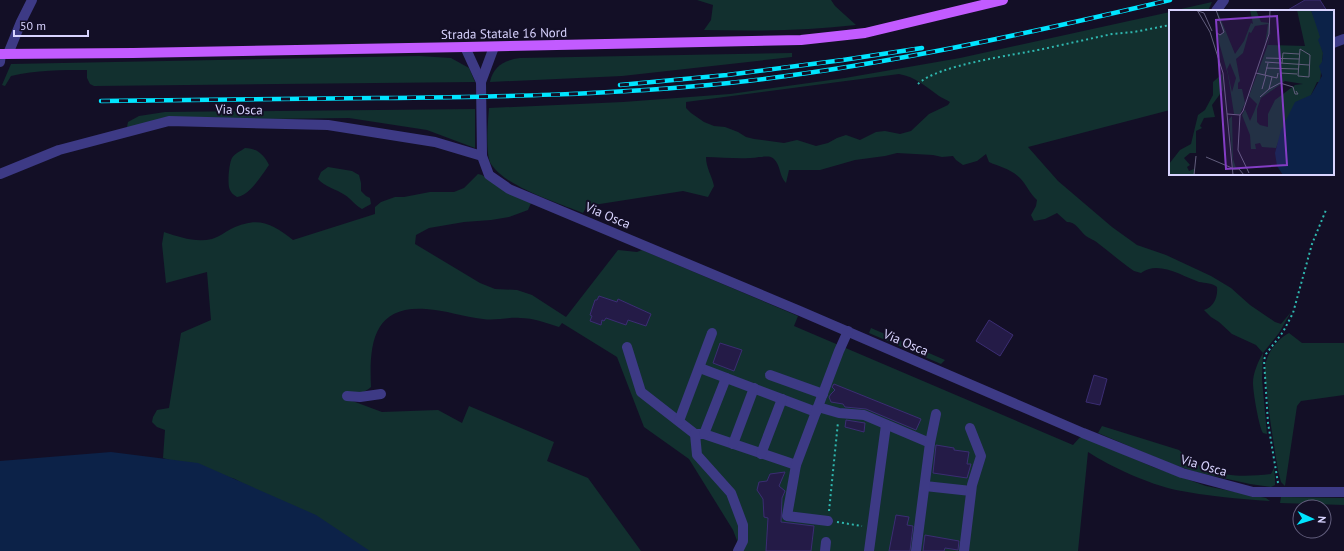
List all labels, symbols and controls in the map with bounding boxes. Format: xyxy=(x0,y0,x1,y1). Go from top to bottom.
inset map xyxy=(1169,10,1334,175)
scale bar xyxy=(14,12,88,38)
text: 50 m xyxy=(20,18,46,33)
street label: Strada Statale 16 Nord xyxy=(441,24,567,43)
street label: Via Osca xyxy=(214,101,263,118)
street label: Via Osca xyxy=(582,198,633,233)
street label: Via Osca xyxy=(880,325,931,360)
street label: Via Osca xyxy=(1178,450,1229,480)
north arrow xyxy=(1292,499,1332,539)
text: N xyxy=(1315,516,1329,524)

